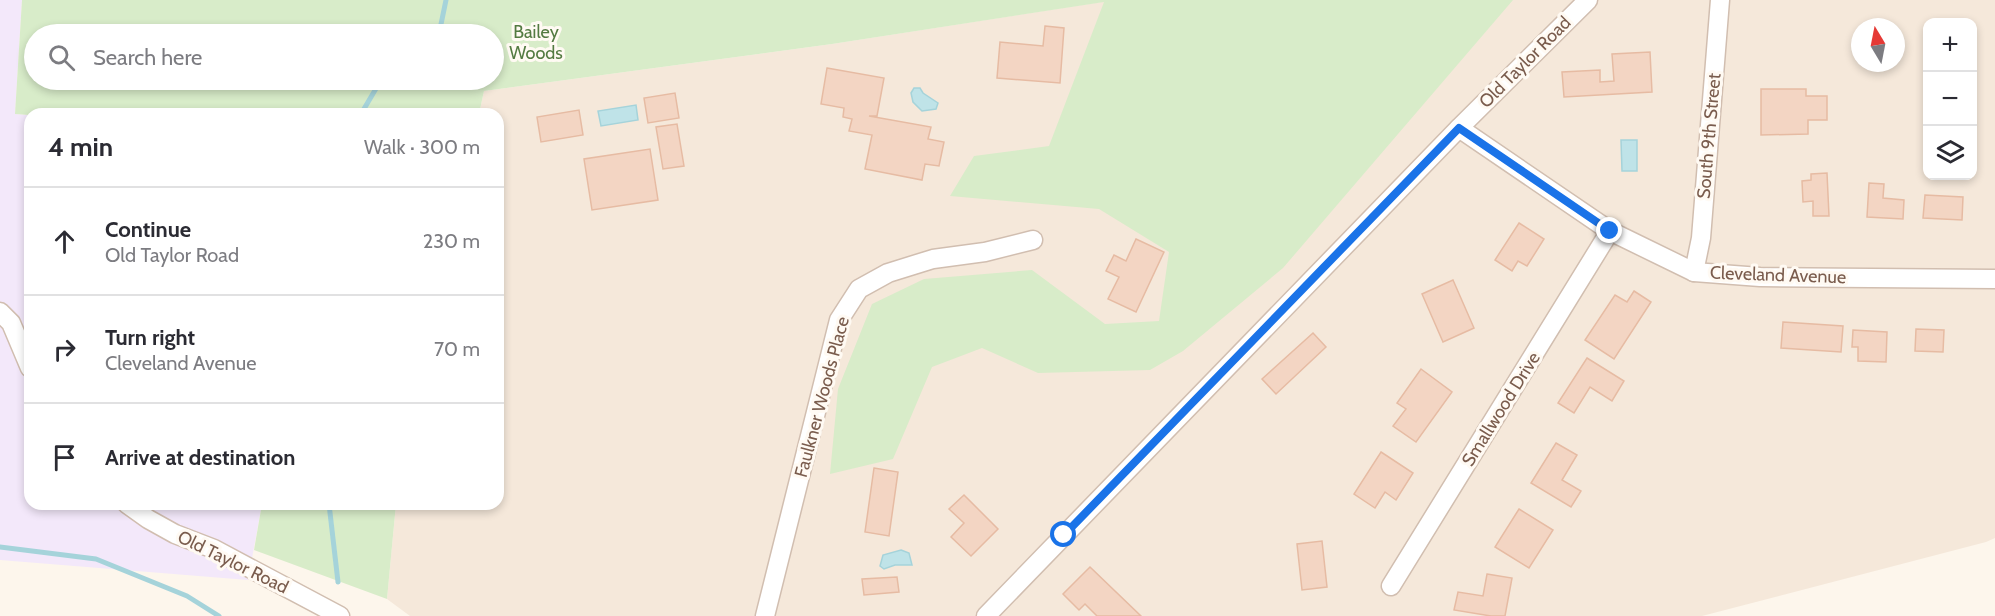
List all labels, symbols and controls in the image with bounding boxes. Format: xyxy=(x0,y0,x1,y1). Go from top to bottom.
street label: Old Taylor Road xyxy=(1475,12,1575,112)
north arrow xyxy=(1851,18,1905,72)
map controls xyxy=(1923,18,1977,180)
button: + xyxy=(1923,18,1977,72)
park label: Bailey Woods xyxy=(509,21,563,64)
search box xyxy=(24,24,504,90)
icon: search xyxy=(45,41,78,74)
text: Search here xyxy=(93,44,202,71)
street label: South 9th Street xyxy=(1693,72,1725,200)
button: − xyxy=(1923,72,1977,126)
button: layers xyxy=(1923,126,1977,180)
text: 4 min xyxy=(48,131,113,163)
text: Walk · 300 m xyxy=(364,135,480,159)
text: Continue xyxy=(105,216,191,243)
route end xyxy=(1596,217,1622,243)
icon: ahead xyxy=(48,225,81,258)
text: 230 m xyxy=(423,229,480,253)
text: Old Taylor Road xyxy=(105,243,239,267)
street label: Cleveland Avenue xyxy=(1709,262,1847,288)
street label: Faulkner Woods Place xyxy=(790,314,854,480)
text: Turn right xyxy=(105,324,195,351)
icon: right xyxy=(48,333,81,366)
text: 70 m xyxy=(434,337,480,361)
street label: Smallwood Drive xyxy=(1457,348,1545,470)
text: Cleveland Avenue xyxy=(105,351,257,375)
icon: arrive xyxy=(48,441,81,474)
text: Arrive at destination xyxy=(105,444,295,471)
route start xyxy=(1050,521,1076,547)
street label: Old Taylor Road xyxy=(174,526,292,598)

